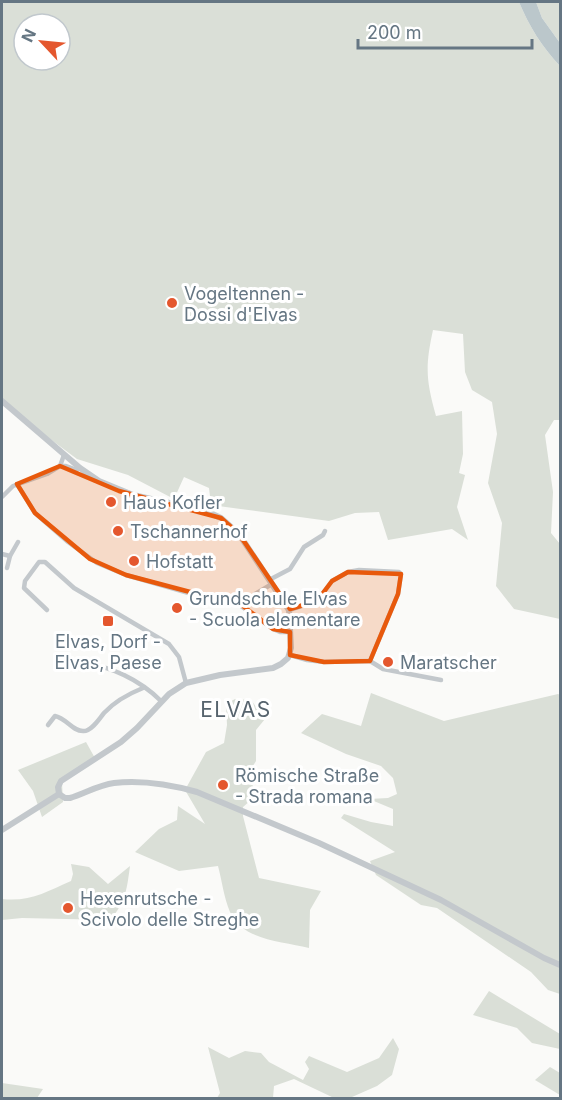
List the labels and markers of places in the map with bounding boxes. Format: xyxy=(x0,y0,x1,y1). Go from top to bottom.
place label: Vogeltennen - Dossi d'Elvas xyxy=(184,283,304,325)
marker: Vogeltennen - Dossi d'Elvas xyxy=(165,296,179,310)
place label: Haus Kofler xyxy=(123,492,222,513)
marker: Haus Kofler xyxy=(104,495,118,509)
place label: Tschannerhof xyxy=(130,521,248,542)
marker: Tschannerhof xyxy=(111,524,125,538)
place label: Hofstatt xyxy=(146,551,213,572)
marker: Hofstatt xyxy=(127,554,141,568)
place label: Grundschule Elvas - Scuola elementare xyxy=(189,588,360,630)
marker: Grundschule Elvas - Scuola elementare xyxy=(170,601,184,615)
marker: Elvas, Dorf - Elvas, Paese xyxy=(101,614,115,628)
place label: Elvas, Dorf - Elvas, Paese xyxy=(54,631,162,673)
place label: Maratscher xyxy=(400,652,497,673)
marker: Maratscher xyxy=(381,655,395,669)
place label: Römische Straße - Strada romana xyxy=(235,765,379,807)
marker: Römische Straße - Strada romana xyxy=(216,778,230,792)
place label: Hexenrutsche - Scivolo delle Streghe xyxy=(80,888,259,930)
marker: Hexenrutsche - Scivolo delle Streghe xyxy=(61,901,75,915)

